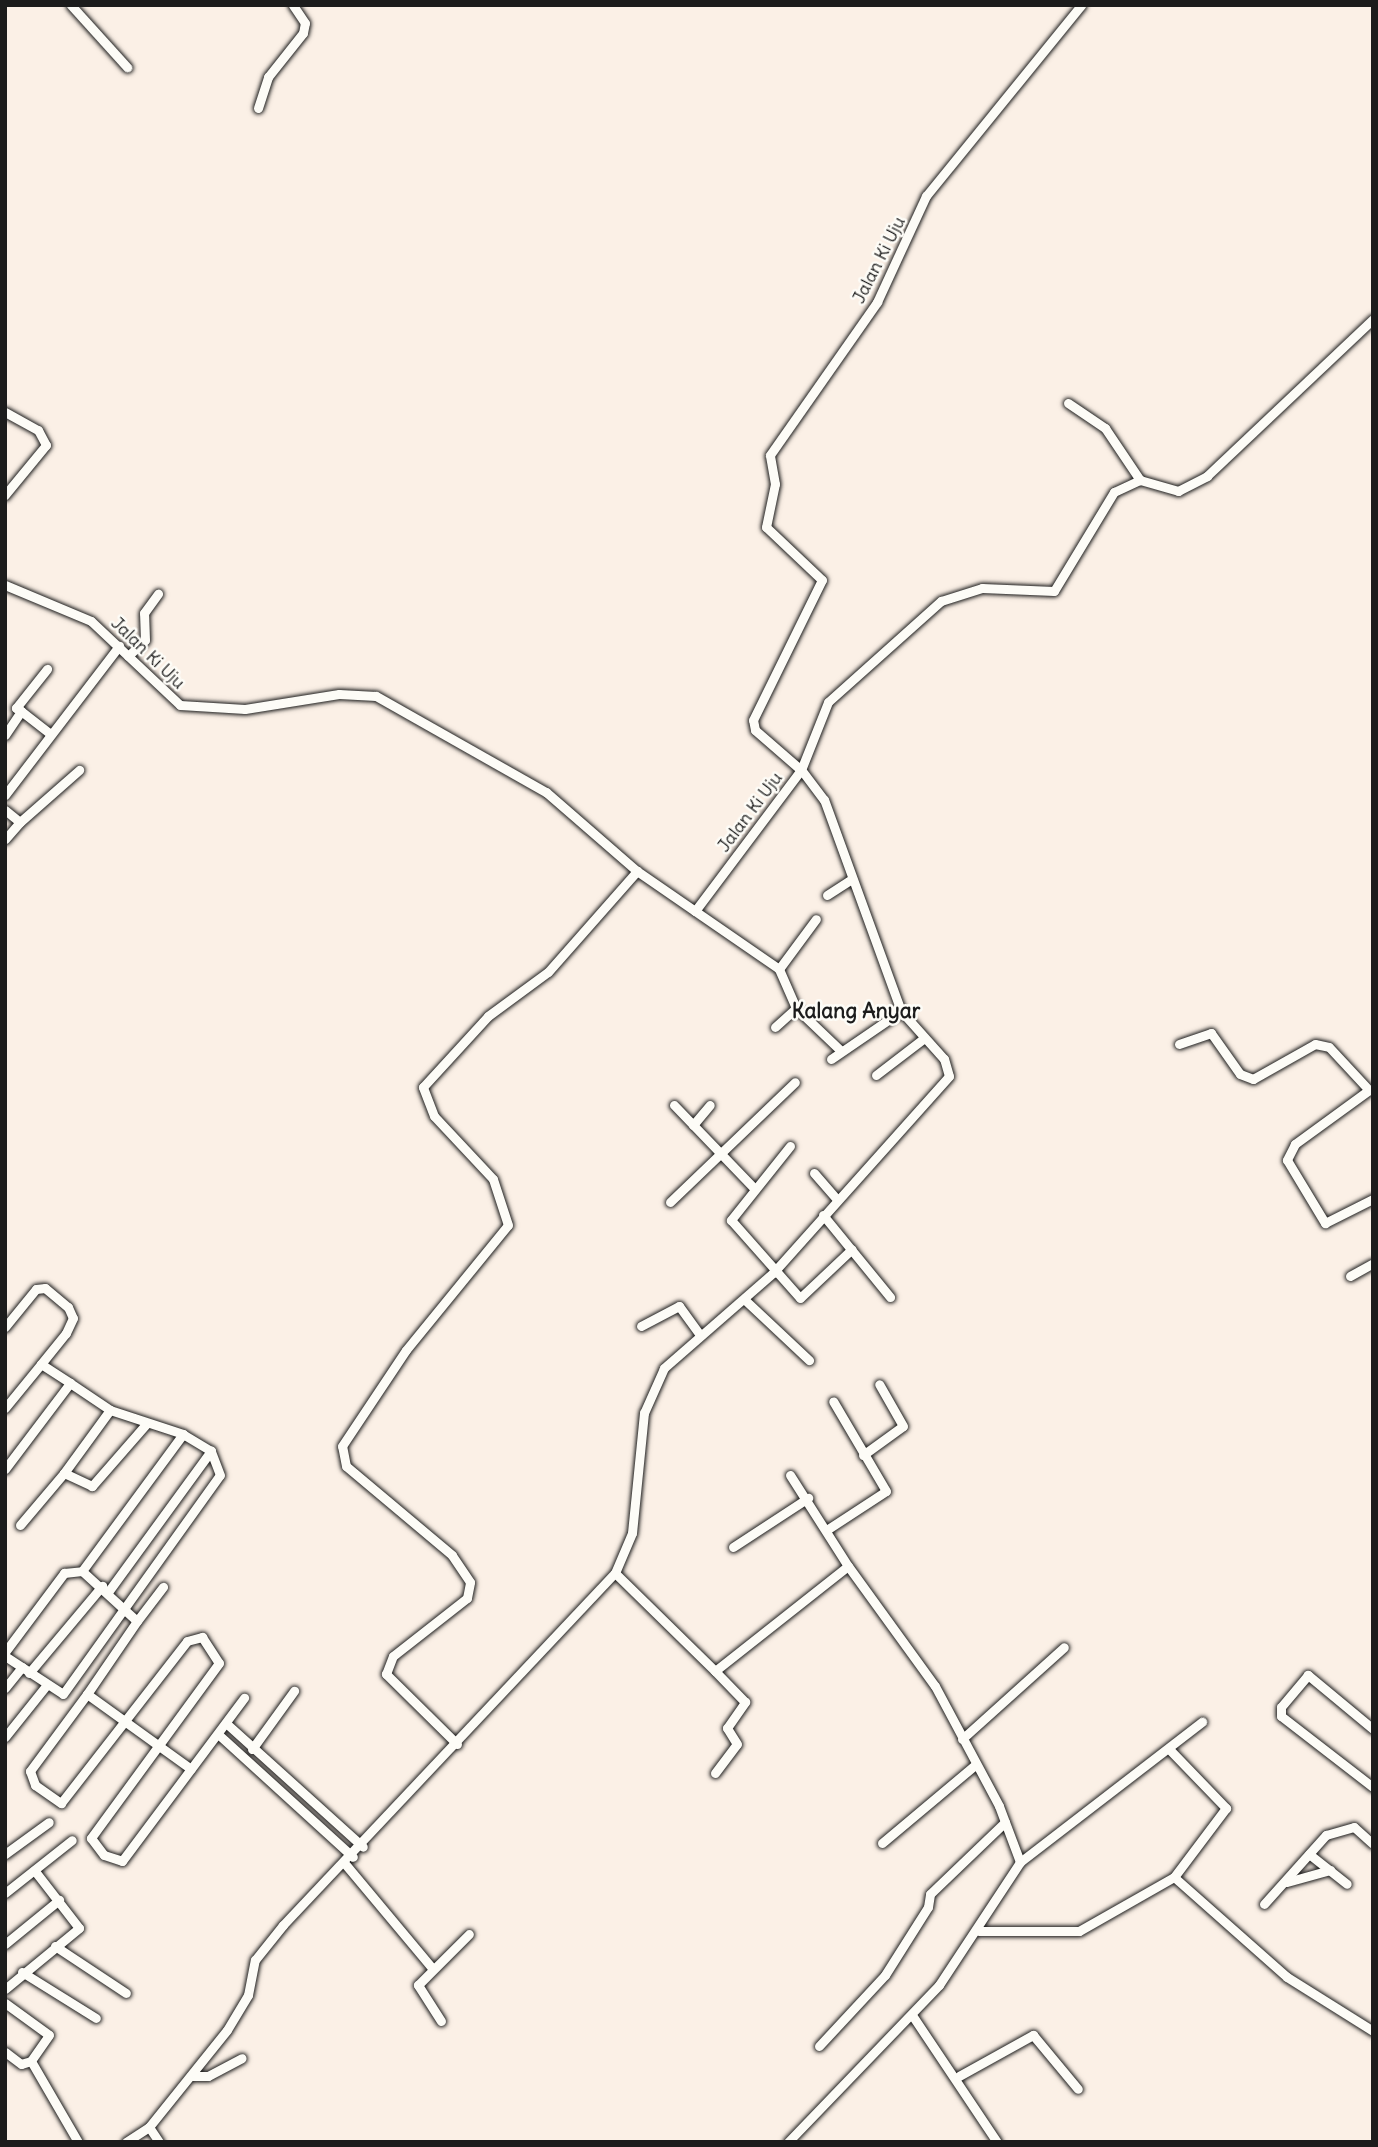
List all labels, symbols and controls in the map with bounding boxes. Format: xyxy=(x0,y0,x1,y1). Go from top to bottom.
street label: Jalan Ki Uju xyxy=(848,213,910,307)
street label: Jalan Ki Uju xyxy=(106,612,190,694)
street label: Jalan Ki Uju xyxy=(713,768,787,856)
district label: Kalang Anyar xyxy=(792,998,920,1024)

